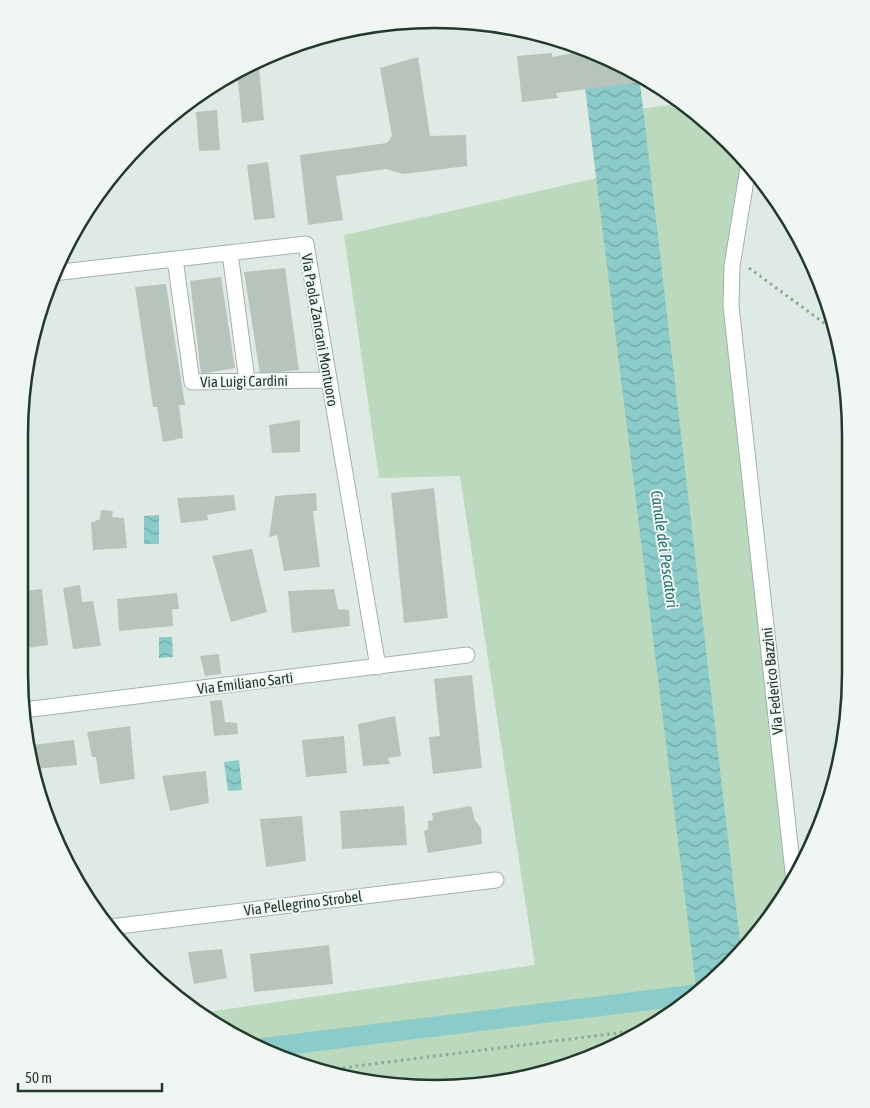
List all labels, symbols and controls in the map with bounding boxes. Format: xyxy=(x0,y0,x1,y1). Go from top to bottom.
street label: Via Paola Zancani Montuoro xyxy=(298,252,342,408)
street label: Via Luigi Cardini xyxy=(200,372,288,390)
water label: Canale dei Pescatori xyxy=(648,489,682,609)
street label: Via Federico Bazzini xyxy=(758,626,786,736)
street label: Via Emiliano Sarti xyxy=(196,669,294,697)
street label: Via Pellegrino Strobel xyxy=(243,887,363,919)
scale bar xyxy=(18,1060,161,1092)
text: 50 m xyxy=(25,1069,52,1086)

